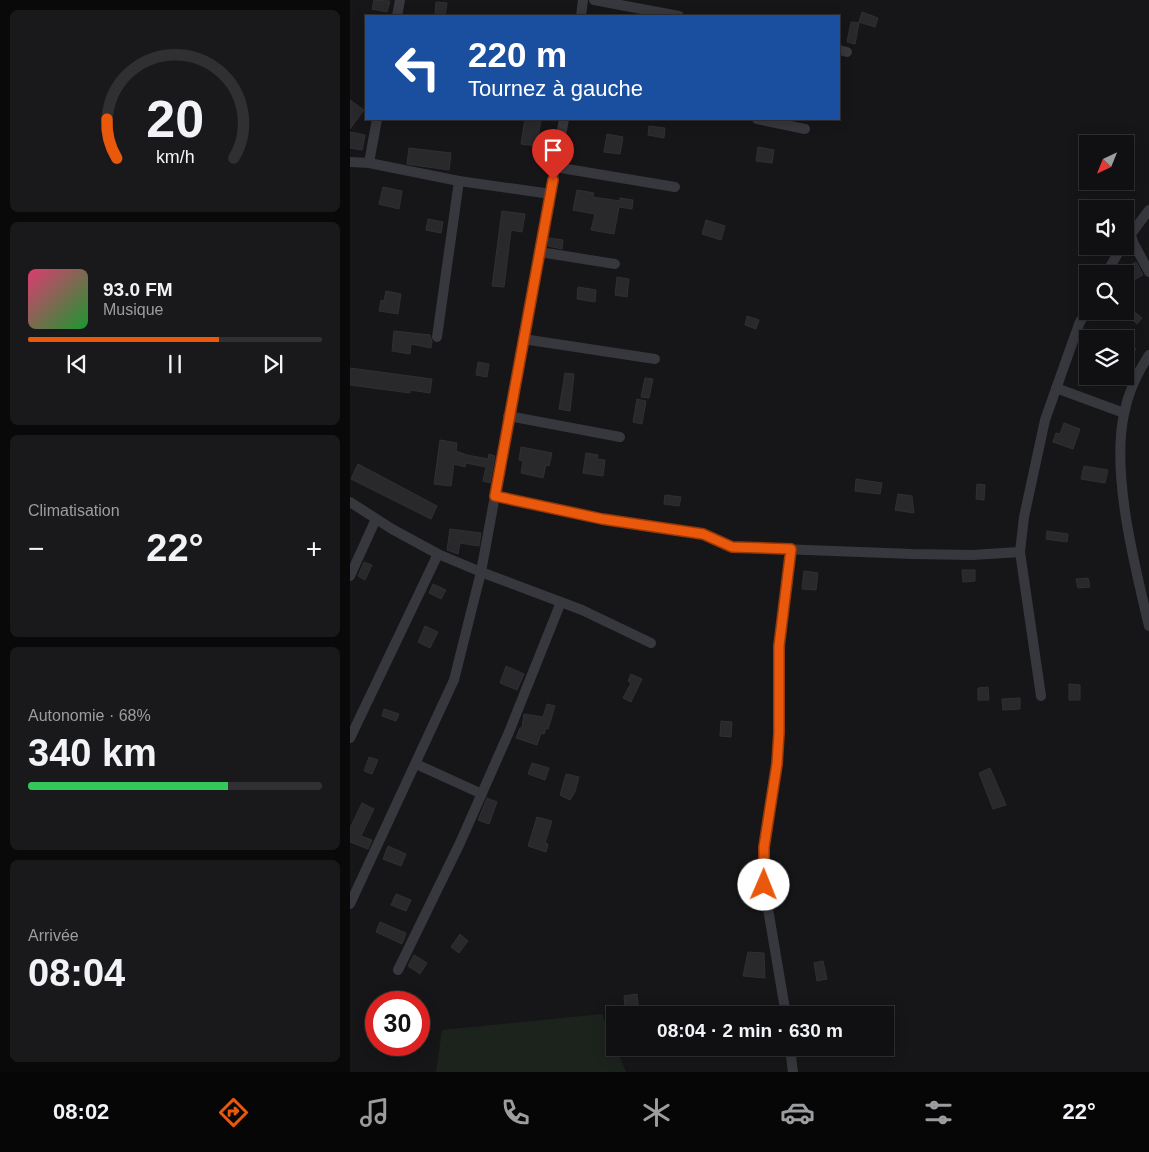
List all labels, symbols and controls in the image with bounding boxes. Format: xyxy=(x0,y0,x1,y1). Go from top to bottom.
icon: left xyxy=(385,35,450,100)
text: 220 m xyxy=(468,35,567,74)
text: Tournez à gauche xyxy=(468,76,643,101)
text: 20 xyxy=(146,90,204,148)
pin xyxy=(532,129,574,180)
north arrow xyxy=(1079,135,1134,190)
map controls xyxy=(1079,135,1134,385)
icon: arrive xyxy=(539,136,567,164)
text: km/h xyxy=(156,147,194,167)
button: sound xyxy=(1079,200,1134,255)
button: search xyxy=(1079,265,1134,320)
text: 93.0 FM xyxy=(103,279,173,300)
text: Musique xyxy=(103,301,163,318)
button: layers xyxy=(1079,330,1134,385)
icon: previous xyxy=(63,350,91,378)
icon: pause xyxy=(161,350,189,378)
icon: next xyxy=(259,350,287,378)
text: Climatisation xyxy=(28,502,120,519)
text: 22° xyxy=(146,527,204,569)
text: − xyxy=(28,533,44,564)
text: + xyxy=(306,533,322,564)
text: Autonomie · 68% xyxy=(28,707,151,724)
text: 340 km xyxy=(28,732,157,774)
position arrow xyxy=(737,858,789,910)
text: Arrivée xyxy=(28,927,79,944)
text: 08:04 xyxy=(28,952,125,994)
speed limit sign: 30 xyxy=(365,991,430,1056)
text: 08:04 · 2 min · 630 m xyxy=(657,1020,843,1041)
icon: directions xyxy=(216,1095,251,1130)
icon: music xyxy=(357,1095,392,1130)
icon: phone xyxy=(498,1095,533,1130)
icon: climate xyxy=(639,1095,674,1130)
icon: car xyxy=(780,1095,815,1130)
icon: filters xyxy=(921,1095,956,1130)
text: 08:02 xyxy=(53,1099,109,1124)
text: 22° xyxy=(1063,1099,1096,1124)

